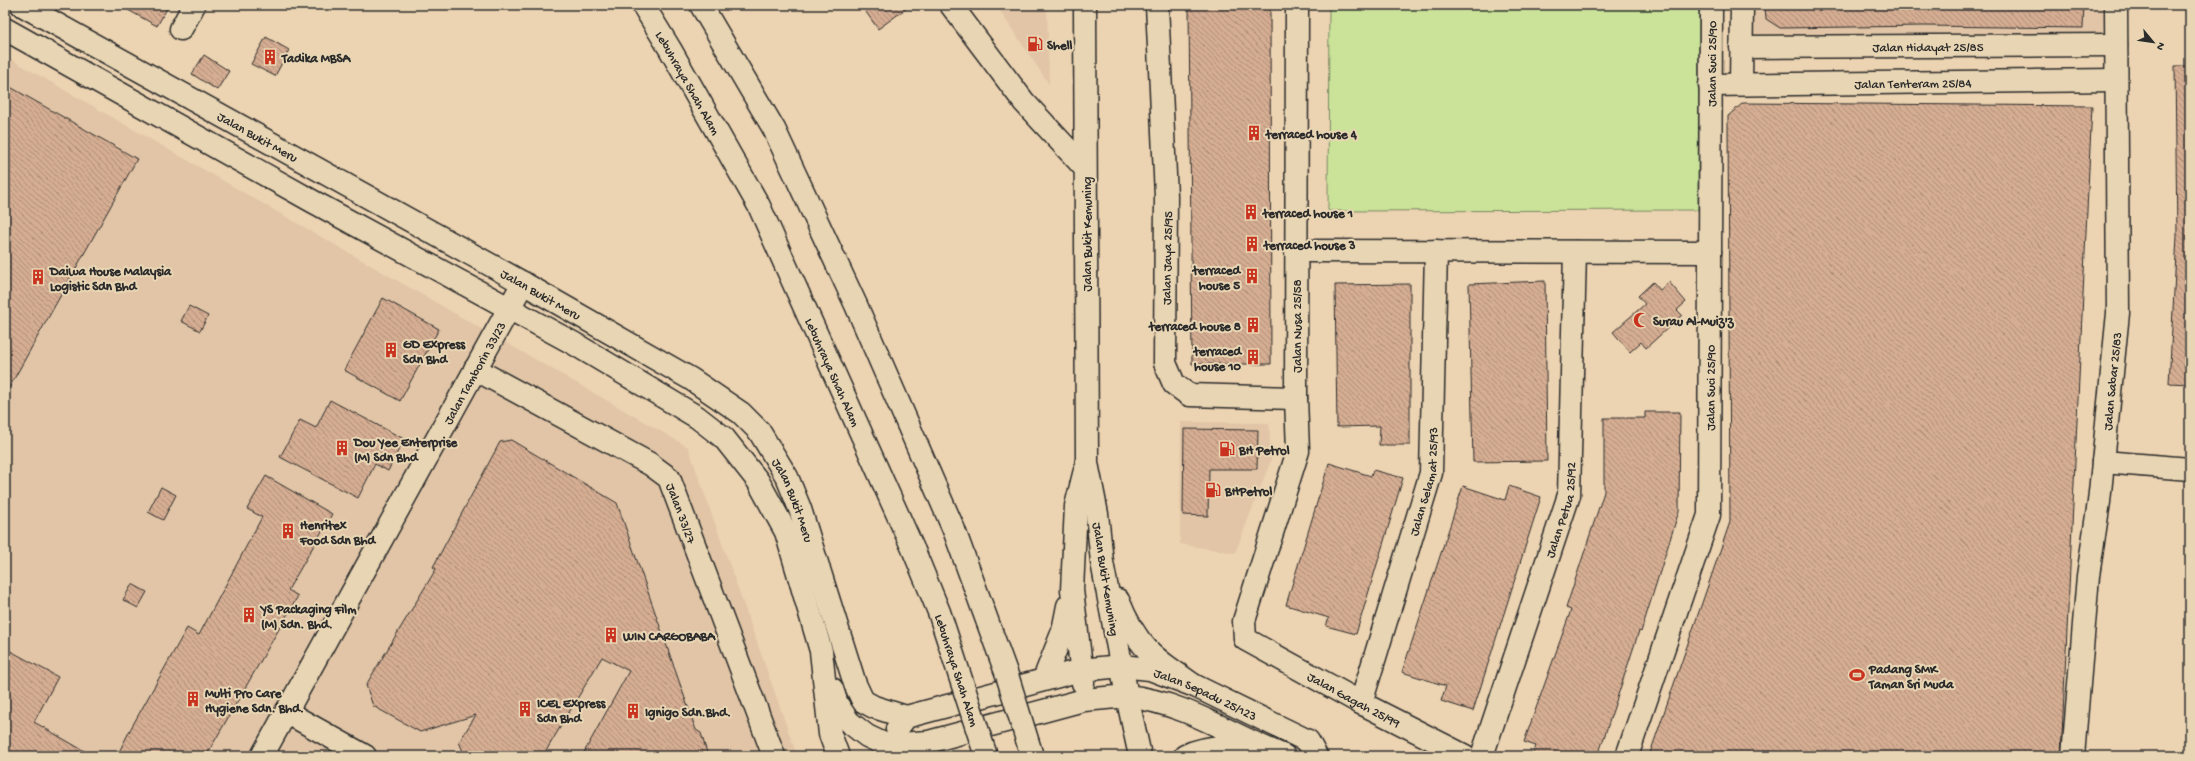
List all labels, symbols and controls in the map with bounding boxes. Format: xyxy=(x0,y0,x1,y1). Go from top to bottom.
street label: Jalan Suci 25/90 xyxy=(1706,20,1721,107)
north arrow xyxy=(2133,22,2173,62)
street label: Lebuhraya Shah Alam xyxy=(651,29,722,138)
fuel station icon: Shell xyxy=(1026,35,1044,53)
place label: Shell xyxy=(1047,39,1073,54)
text: N xyxy=(2153,40,2167,52)
street label: Jalan Hidayat 25/85 xyxy=(1873,41,1984,56)
building icon: Tadika MBSA xyxy=(261,48,279,66)
place label: Tadika MBSA xyxy=(281,52,351,67)
street label: Jalan Tenteram 25/84 xyxy=(1854,77,1972,93)
street label: Jalan Bukit Meru xyxy=(214,110,300,167)
building icon: terraced house 4 xyxy=(1245,124,1263,142)
place label: terraced house 4 xyxy=(1265,128,1358,143)
street label: Jalan Bukit Kemuning xyxy=(1081,177,1096,291)
building icon: terraced house 1 xyxy=(1242,203,1260,221)
place label: terraced house 1 xyxy=(1262,207,1353,222)
street label: Jalan Jaya 25/95 xyxy=(1160,211,1177,305)
building icon: terraced house 3 xyxy=(1243,235,1261,253)
place label: terraced house 3 xyxy=(1263,239,1356,254)
place label: terraced house 5 xyxy=(1192,264,1241,294)
place label: Daiwa House Malaysia Logistic Sdn Bhd xyxy=(49,265,172,295)
street label: Jalan Bukit Meru xyxy=(497,267,583,324)
building icon: terraced house 5 xyxy=(1243,267,1261,285)
building icon: Daiwa House Malaysia Logistic Sdn Bhd xyxy=(29,268,47,286)
street label: Jalan Nusa 25/58 xyxy=(1291,279,1306,373)
mosque icon: Surau Al-Muiz'z xyxy=(1632,311,1650,329)
place label: Surau Al-Muiz'z xyxy=(1653,315,1735,330)
street label: Lebuhraya Shah Alam xyxy=(800,316,862,430)
building icon: terraced house 8 xyxy=(1244,316,1262,334)
street label: Jalan Tamborin 33/23 xyxy=(441,320,510,428)
place label: terraced house 8 xyxy=(1148,320,1241,335)
street label: Jalan Sabar 25/83 xyxy=(2101,331,2126,431)
place label: GD Express Sdn Bhd xyxy=(403,338,466,368)
building icon: GD Express Sdn Bhd xyxy=(382,341,400,359)
street label: Jalan Suci 25/90 xyxy=(1704,344,1720,431)
place label: terraced house 10 xyxy=(1193,345,1242,375)
building icon: terraced house 10 xyxy=(1244,348,1262,366)
street label: Jalan Selamat 25/93 xyxy=(1407,427,1442,538)
place label: Dou Yee Enterprise (M) Sdn Bhd xyxy=(353,436,458,466)
building icon: Dou Yee Enterprise (M) Sdn Bhd xyxy=(333,439,351,457)
fuel station icon: BH Petrol xyxy=(1218,440,1236,458)
place label: BH Petrol xyxy=(1238,444,1290,459)
street label: Jalan Bukit Meru xyxy=(767,456,815,545)
street label: Jalan Petua 25/92 xyxy=(1544,461,1580,560)
fuel station icon: BHPetrol xyxy=(1204,481,1222,499)
street label: Jalan 33/27 xyxy=(662,482,698,547)
place label: BHPetrol xyxy=(1224,485,1273,500)
place label: Henritex Food Sdn Bhd xyxy=(299,519,376,549)
street label: Jalan Bukit Kemuning xyxy=(1088,521,1121,637)
building icon: Henritex Food Sdn Bhd xyxy=(279,522,297,540)
place label: YS Packaging Film (M) Sdn. Bhd. xyxy=(259,603,357,633)
building icon: YS Packaging Film (M) Sdn. Bhd. xyxy=(240,606,258,624)
street label: Lebuhraya Shah Alam xyxy=(930,613,981,729)
building icon: WIN CARGOBABA xyxy=(602,626,620,644)
place label: WIN CARGOBABA xyxy=(622,630,716,645)
place label: Padang SMK Taman Sri Muda xyxy=(1868,663,1954,693)
street label: Jalan Sepadu 25/123 xyxy=(1151,666,1259,725)
sports icon: Padang SMK Taman Sri Muda xyxy=(1848,666,1866,684)
street label: Jalan Gagah 25/99 xyxy=(1304,670,1403,732)
place label: Multi Pro Care Hygiene Sdn. Bhd. xyxy=(205,687,304,717)
building icon: Multi Pro Care Hygiene Sdn. Bhd. xyxy=(184,690,202,708)
place label: ICEL Express Sdn Bhd xyxy=(537,697,607,727)
building icon: ICEL Express Sdn Bhd xyxy=(516,700,534,718)
building icon: Ignigo Sdn.Bhd. xyxy=(624,702,642,720)
place label: Ignigo Sdn.Bhd. xyxy=(645,706,731,721)

